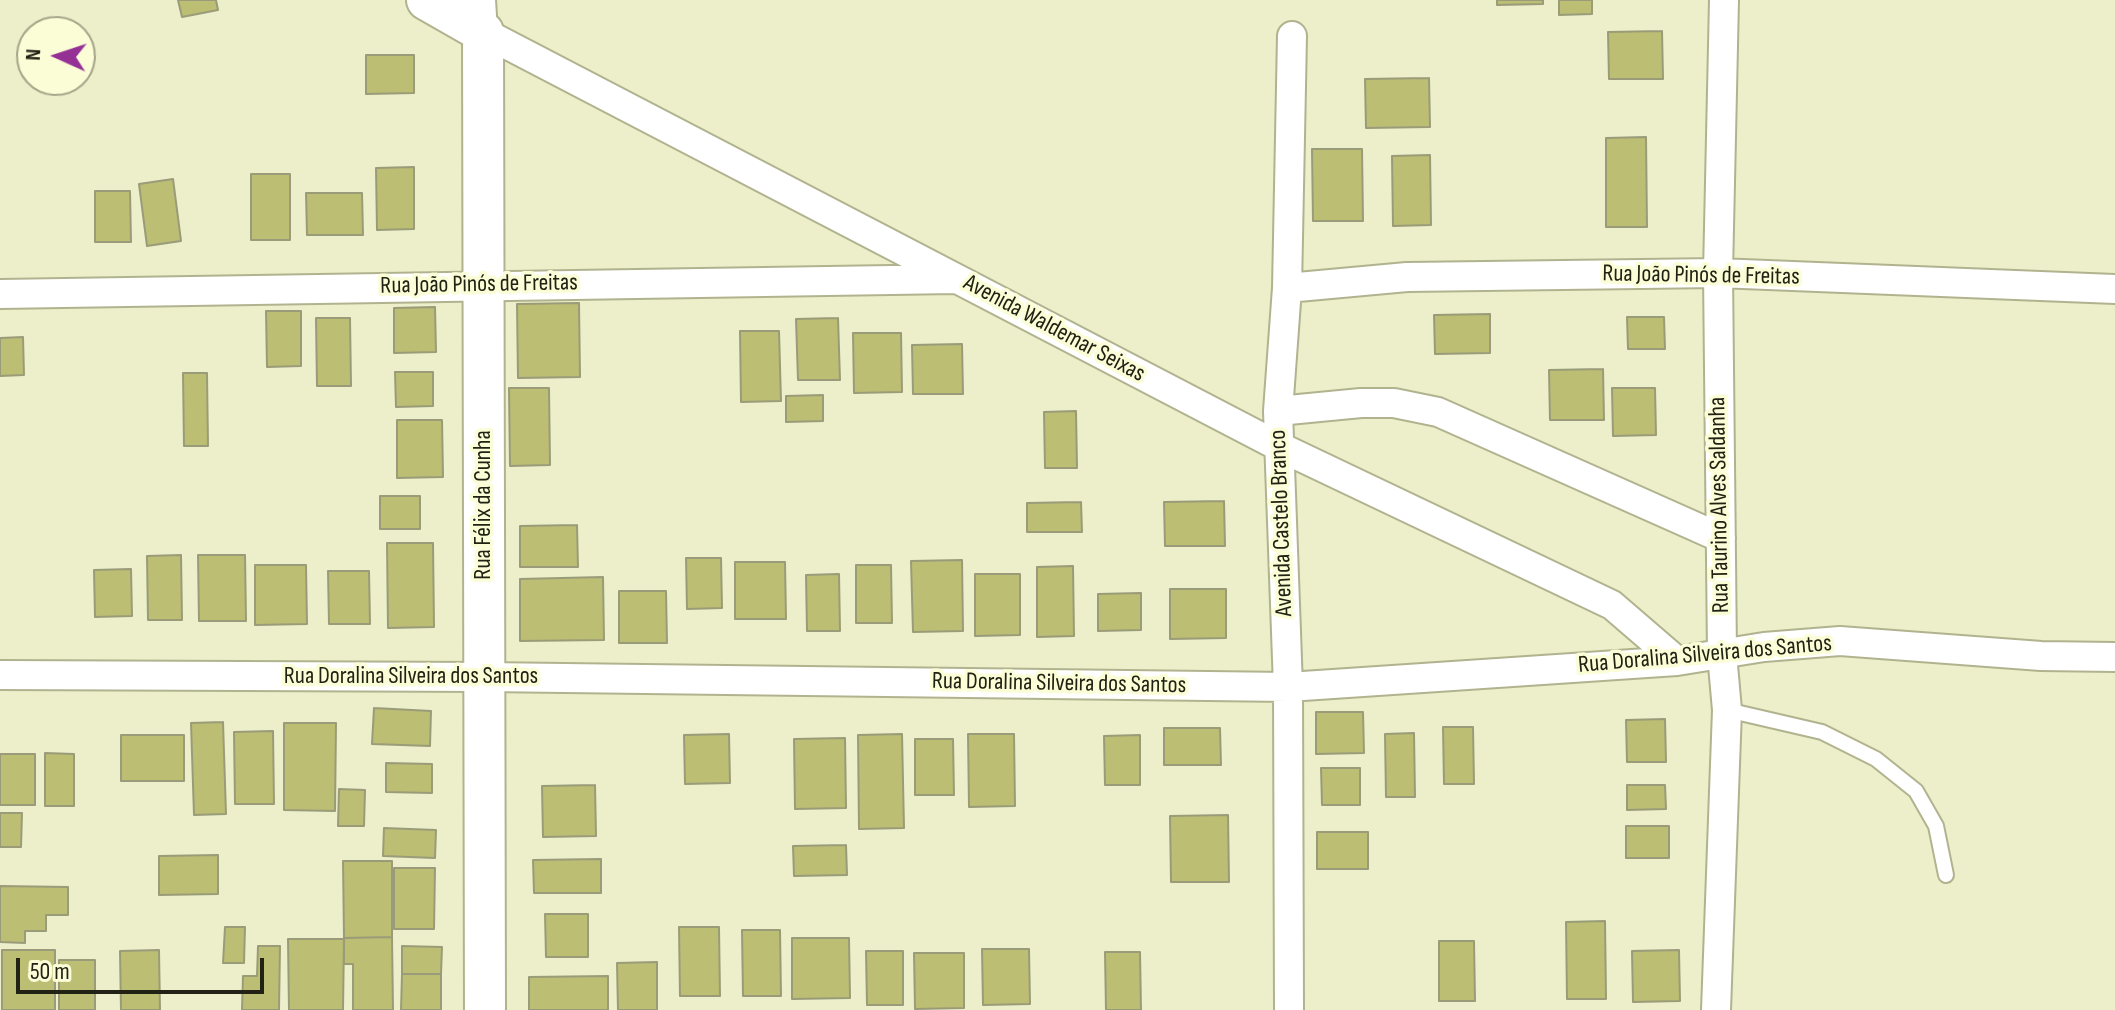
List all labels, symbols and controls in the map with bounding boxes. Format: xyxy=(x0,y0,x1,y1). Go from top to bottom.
north arrow xyxy=(16,16,96,96)
text: N xyxy=(20,48,47,61)
street label: Rua João Pinós de Freitas xyxy=(1602,260,1800,292)
street label: Rua João Pinós de Freitas xyxy=(380,269,578,301)
street label: Avenida Waldemar Seixas xyxy=(958,269,1150,389)
street label: Rua Taurino Alves Saldanha xyxy=(1704,397,1736,613)
street label: Avenida Castelo Branco xyxy=(1264,429,1300,617)
street label: Rua Félix da Cunha xyxy=(470,430,498,580)
street label: Rua Doralina Silveira dos Santos xyxy=(1577,630,1833,680)
street label: Rua Doralina Silveira dos Santos xyxy=(284,663,538,691)
street label: Rua Doralina Silveira dos Santos xyxy=(932,667,1186,701)
scale bar xyxy=(20,942,268,992)
text: 50 m xyxy=(30,957,70,986)

